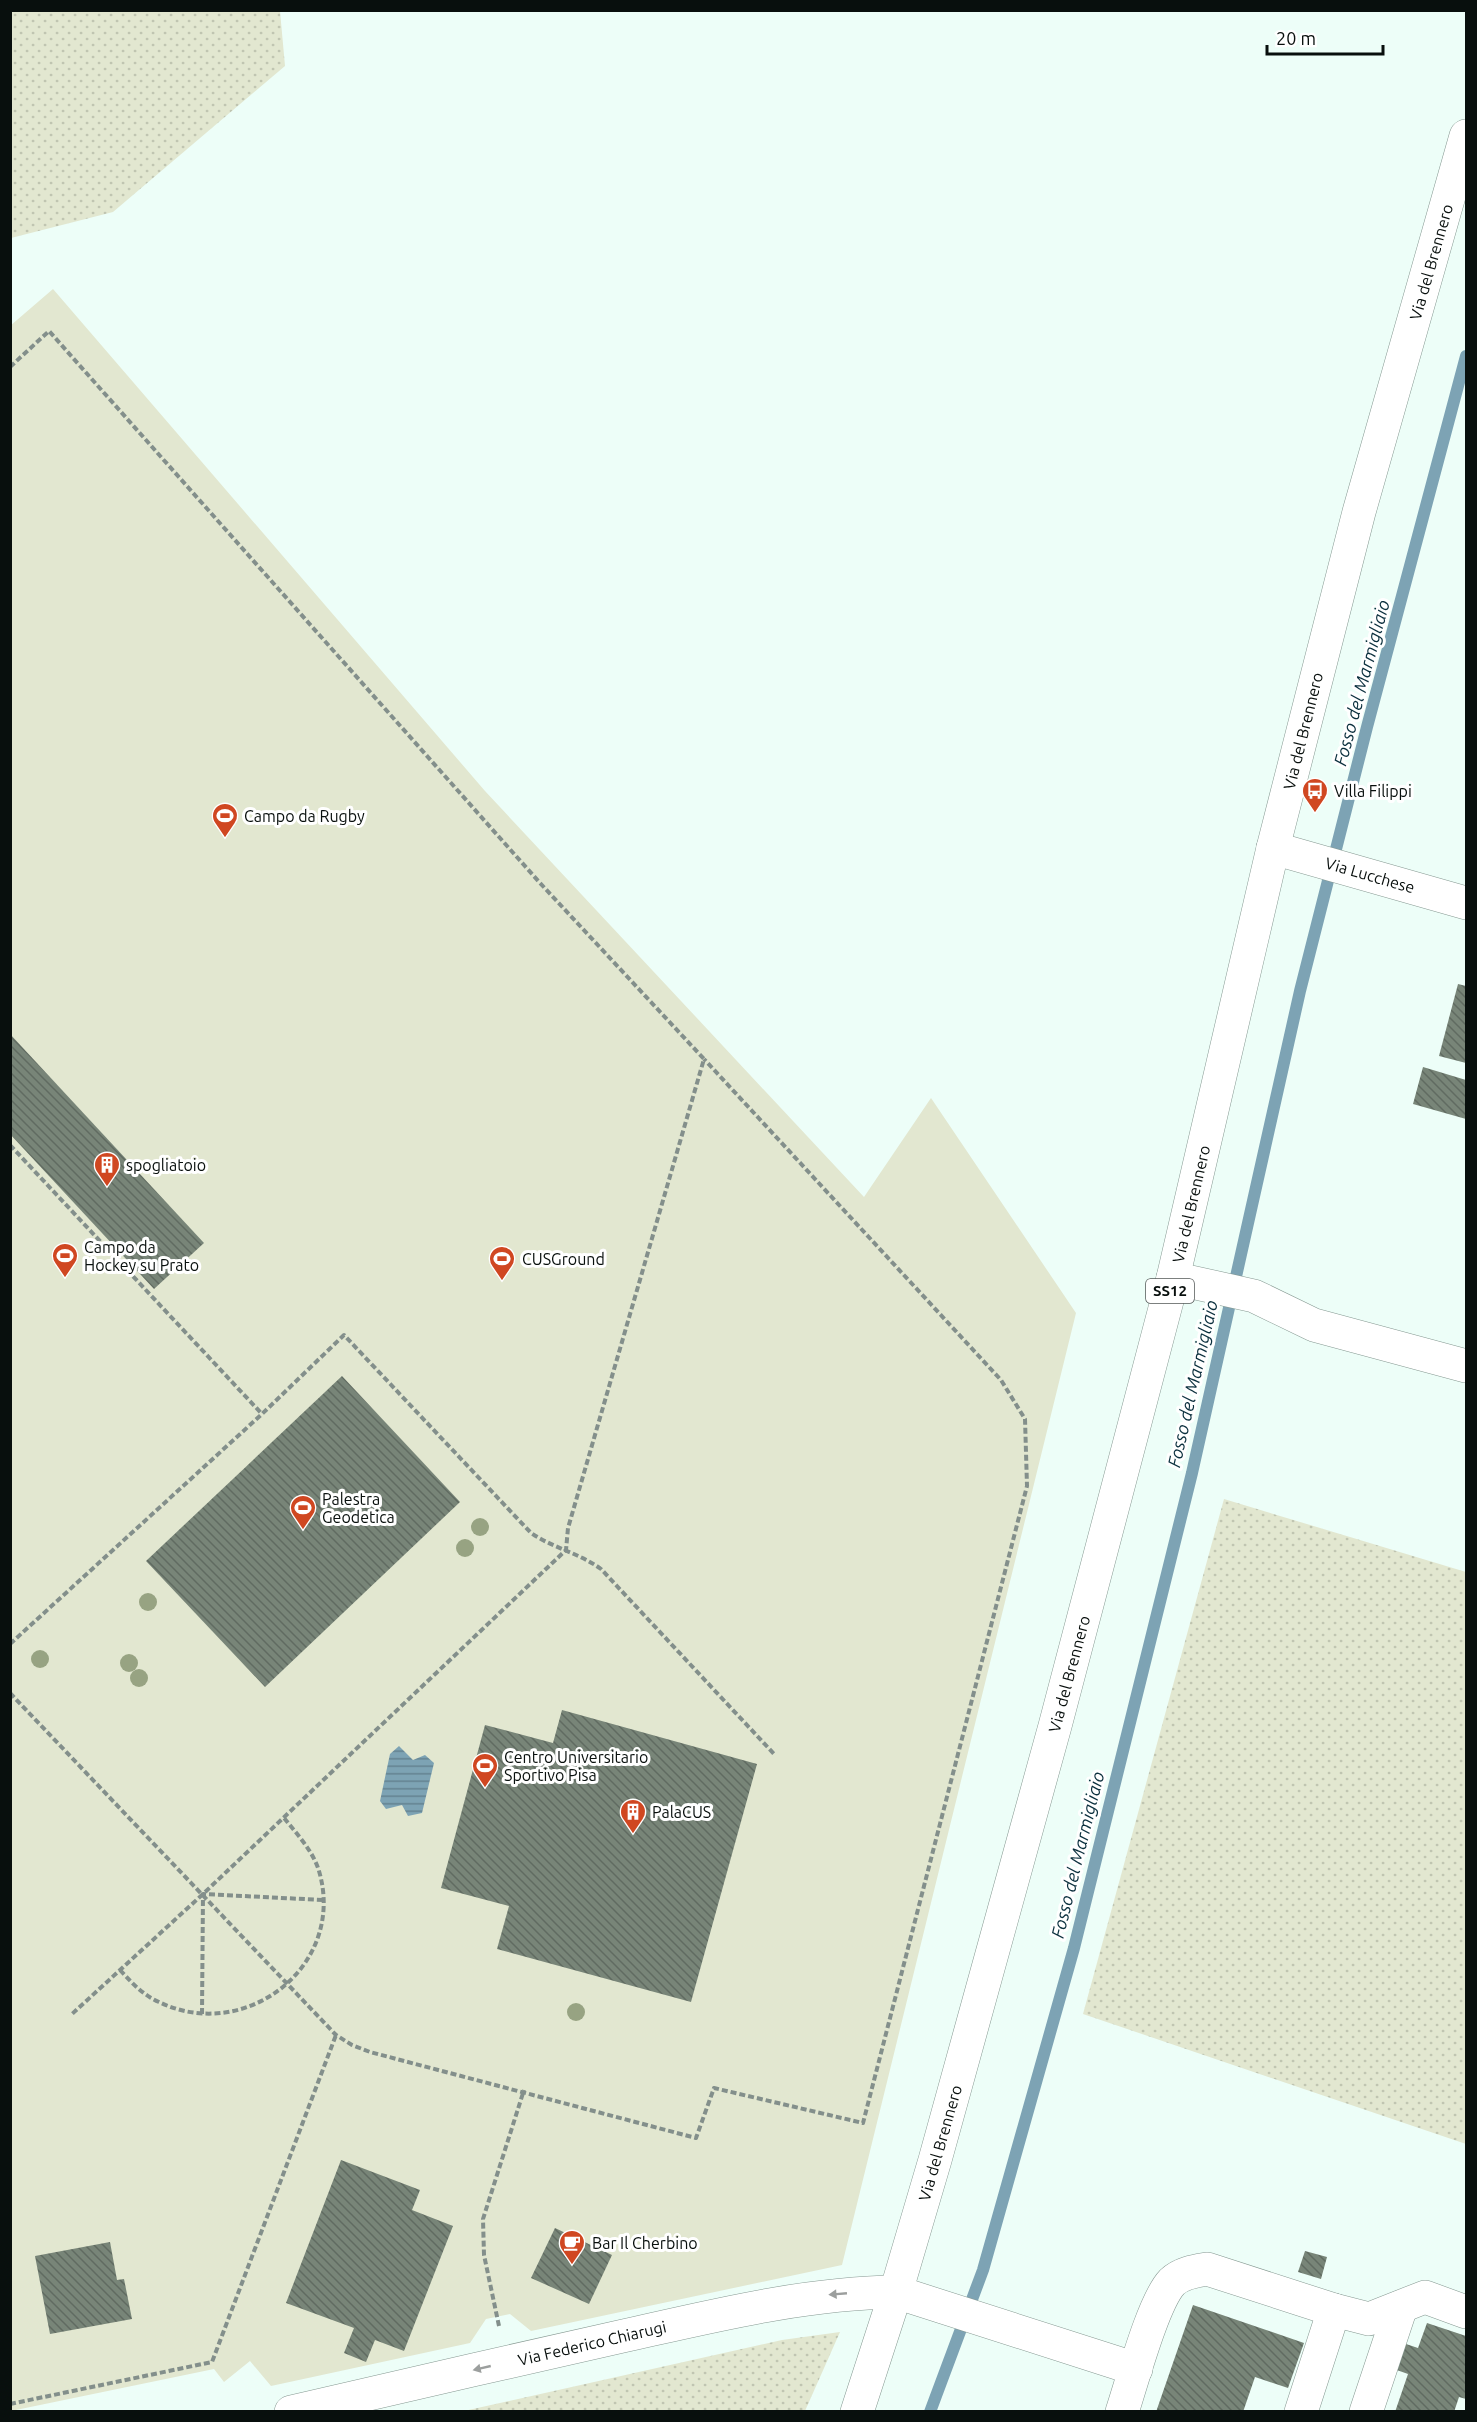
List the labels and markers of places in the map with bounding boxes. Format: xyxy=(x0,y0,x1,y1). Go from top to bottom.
bus stop icon: Villa Filippi xyxy=(1300,776,1330,814)
place label: Villa Filippi xyxy=(1334,782,1412,800)
sports icon: Campo da Rugby xyxy=(210,801,240,839)
place label: Campo da Rugby xyxy=(244,807,365,825)
building icon: spogliatoio xyxy=(92,1150,122,1188)
place label: spogliatoio xyxy=(126,1156,206,1174)
place label: Campo da Hockey su Prato xyxy=(84,1238,199,1274)
sports icon: Campo da Hockey su Prato xyxy=(50,1241,80,1279)
sports icon: CUSGround xyxy=(487,1244,517,1282)
place label: CUSGround xyxy=(522,1250,605,1268)
place label: Palestra Geodetica xyxy=(322,1490,395,1526)
sports icon: Palestra Geodetica xyxy=(288,1493,318,1531)
place label: Centro Universitario Sportivo Pisa xyxy=(504,1748,648,1784)
sports icon: Centro Universitario Sportivo Pisa xyxy=(470,1751,500,1789)
building icon: PalaCUS xyxy=(618,1797,648,1835)
place label: PalaCUS xyxy=(652,1803,711,1821)
cafe icon: Bar Il Cherbino xyxy=(557,2228,587,2266)
place label: Bar Il Cherbino xyxy=(592,2234,698,2252)

